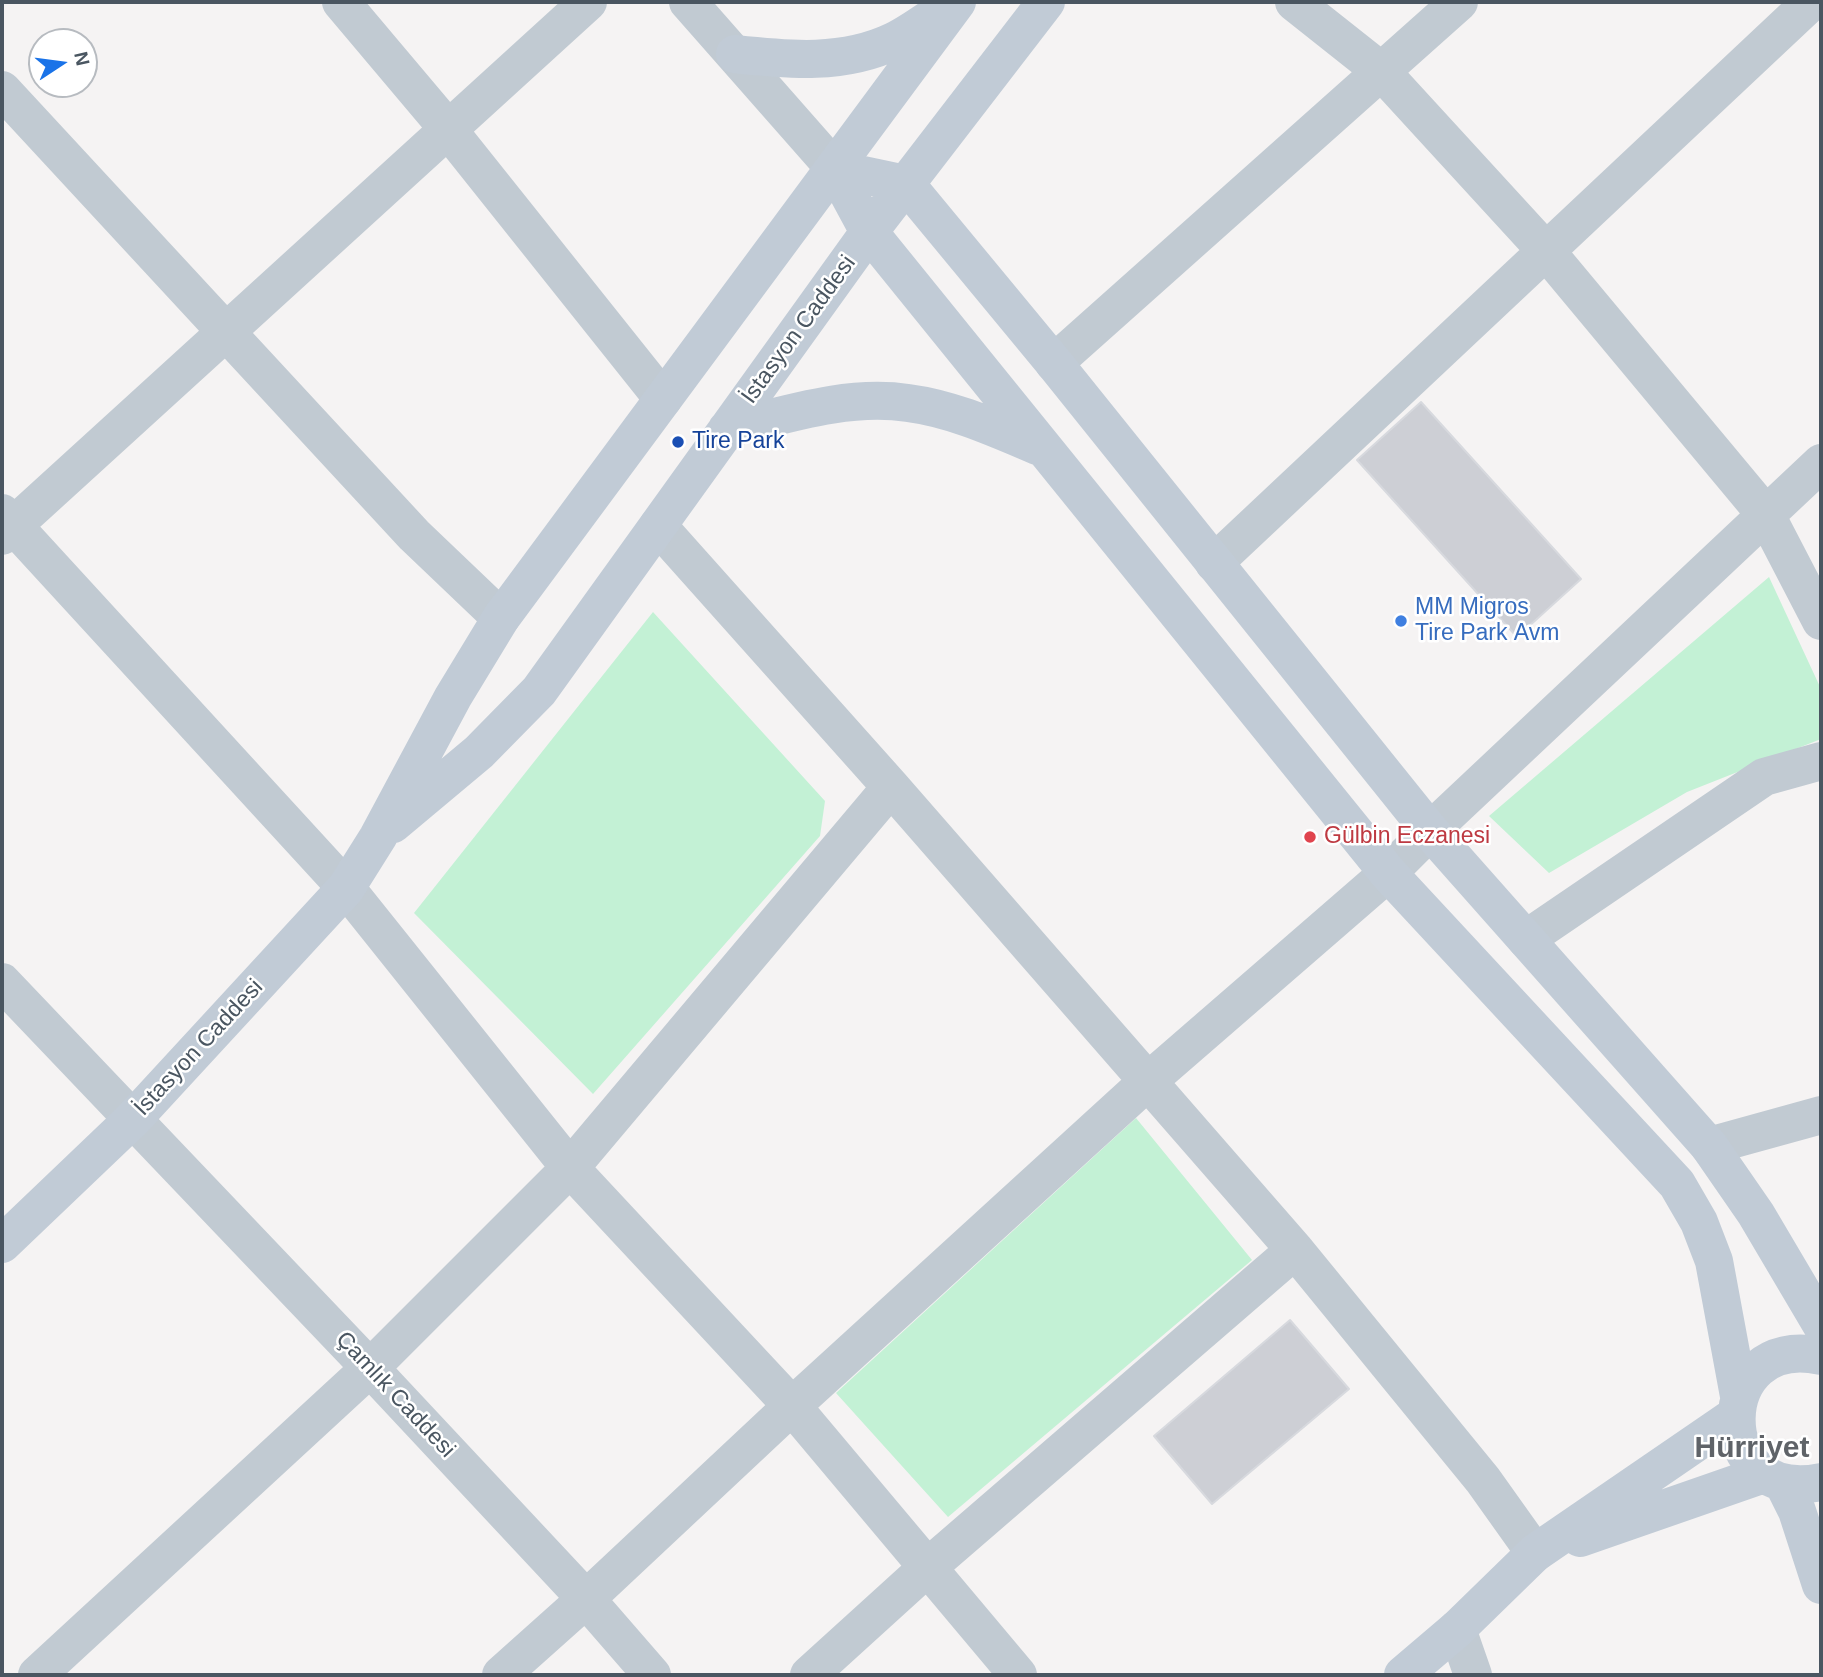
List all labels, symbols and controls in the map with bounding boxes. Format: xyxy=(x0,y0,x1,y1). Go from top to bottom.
north arrow xyxy=(28,28,98,98)
text: N xyxy=(70,50,94,68)
street label: İstasyon Caddesi xyxy=(736,251,862,409)
place label: Tire Park xyxy=(692,428,784,456)
marker: Tire Park xyxy=(670,434,686,450)
place label: MM Migros Tire Park Avm xyxy=(1415,594,1559,648)
marker: MM Migros Tire Park Avm xyxy=(1393,613,1409,629)
place label: Gülbin Eczanesi xyxy=(1324,823,1490,851)
marker: Gülbin Eczanesi xyxy=(1302,829,1318,845)
street label: İstasyon Caddesi xyxy=(129,974,269,1122)
street label: Çamlık Caddesi xyxy=(330,1326,460,1464)
district label: Hürriyet xyxy=(1694,1431,1810,1467)

